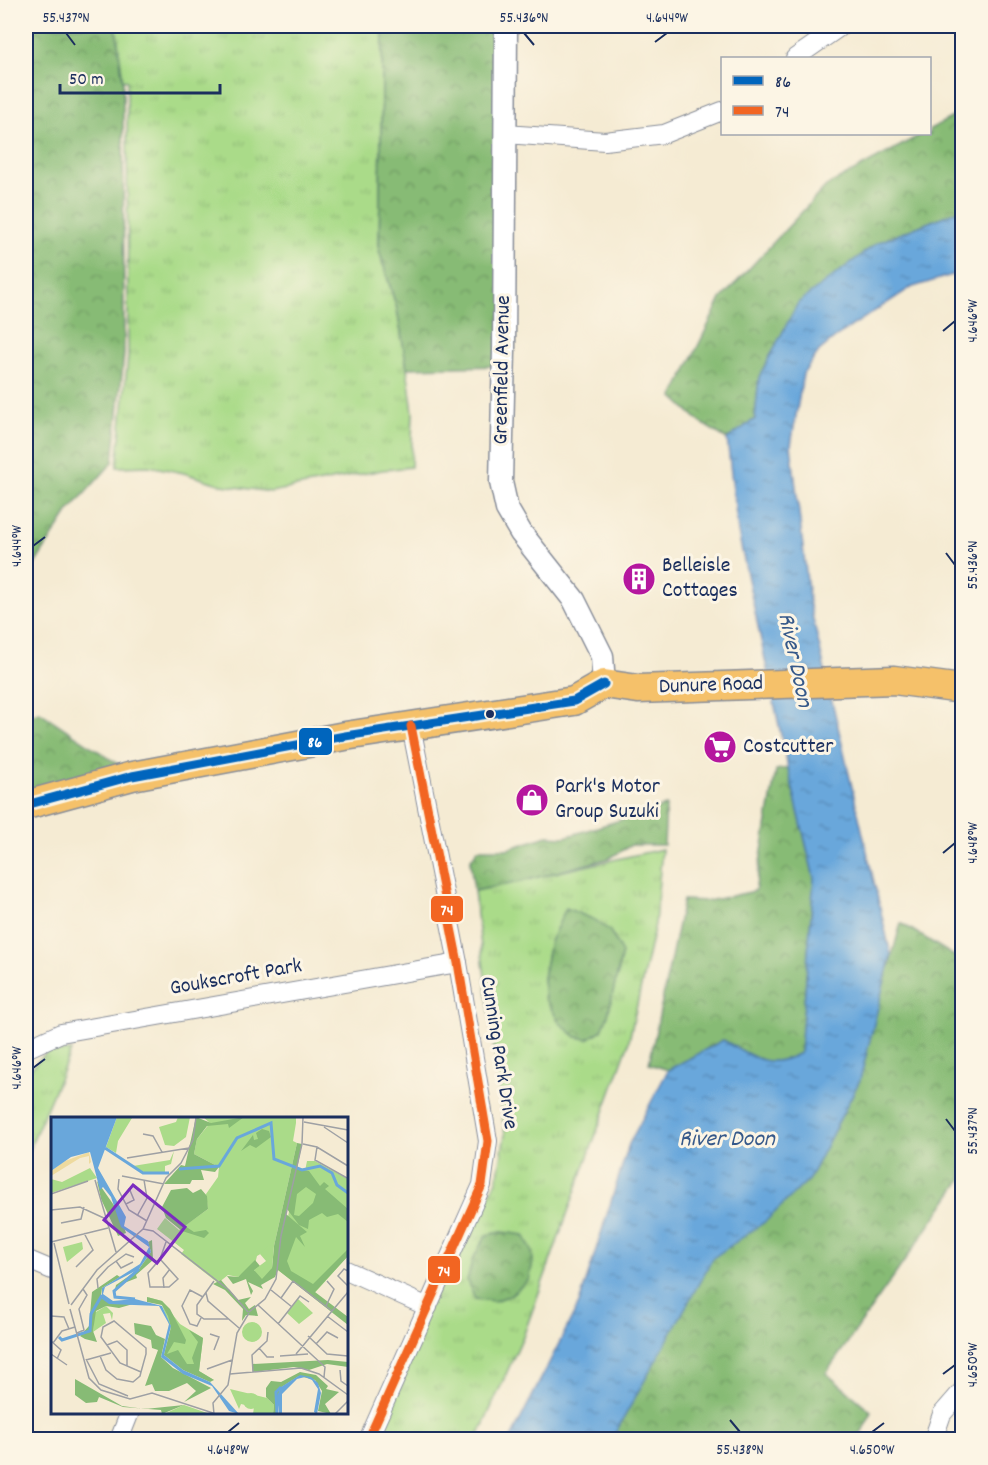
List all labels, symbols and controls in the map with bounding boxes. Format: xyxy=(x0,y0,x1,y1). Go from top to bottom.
text: 55.437°N xyxy=(42,8,90,30)
text: 55.436°N xyxy=(500,8,548,30)
text: 4.644°W xyxy=(646,8,688,30)
scale bar xyxy=(60,57,220,95)
legend xyxy=(721,57,931,135)
text: 50 m xyxy=(69,68,104,93)
text: 86 xyxy=(775,71,791,96)
text: 74 xyxy=(775,101,789,126)
street label: Greenfield Avenue xyxy=(486,295,520,445)
text: 4.646°W xyxy=(963,299,985,343)
text: 4.644°W xyxy=(7,525,29,567)
text: 55.436°N xyxy=(963,541,985,589)
place label: Belleisle Cottages xyxy=(662,551,738,607)
building icon: Belleisle Cottages xyxy=(621,561,657,597)
water label: River Doon xyxy=(767,610,821,711)
street label: Dunure Road xyxy=(658,669,764,703)
unlabelled marker xyxy=(484,708,496,720)
line badge: 86 xyxy=(298,727,333,756)
supermarket icon: Costcutter xyxy=(702,729,738,765)
text: 86 xyxy=(308,732,322,755)
place label: Costcutter xyxy=(743,732,834,763)
place label: Park's Motor Group Suzuki xyxy=(555,772,661,828)
shop icon: Park's Motor Group Suzuki xyxy=(514,782,550,818)
text: 4.648°W xyxy=(963,822,985,864)
line badge: 74 xyxy=(430,895,464,923)
text: 74 xyxy=(441,900,453,923)
street label: Goukscroft Park xyxy=(167,951,305,1005)
street label: Cunning Park Drive xyxy=(471,974,525,1132)
text: 4.646°W xyxy=(7,1046,29,1090)
text: 55.437°N xyxy=(963,1107,985,1155)
inset map xyxy=(51,1117,348,1414)
water label: River Doon xyxy=(679,1123,776,1157)
line badge: 74 xyxy=(427,1255,461,1284)
text: 74 xyxy=(438,1261,450,1284)
text: 4.650°W xyxy=(963,1342,985,1387)
text: 4.648°W xyxy=(207,1440,249,1462)
text: 55.438°N xyxy=(716,1440,764,1462)
text: 4.650°W xyxy=(850,1440,895,1462)

